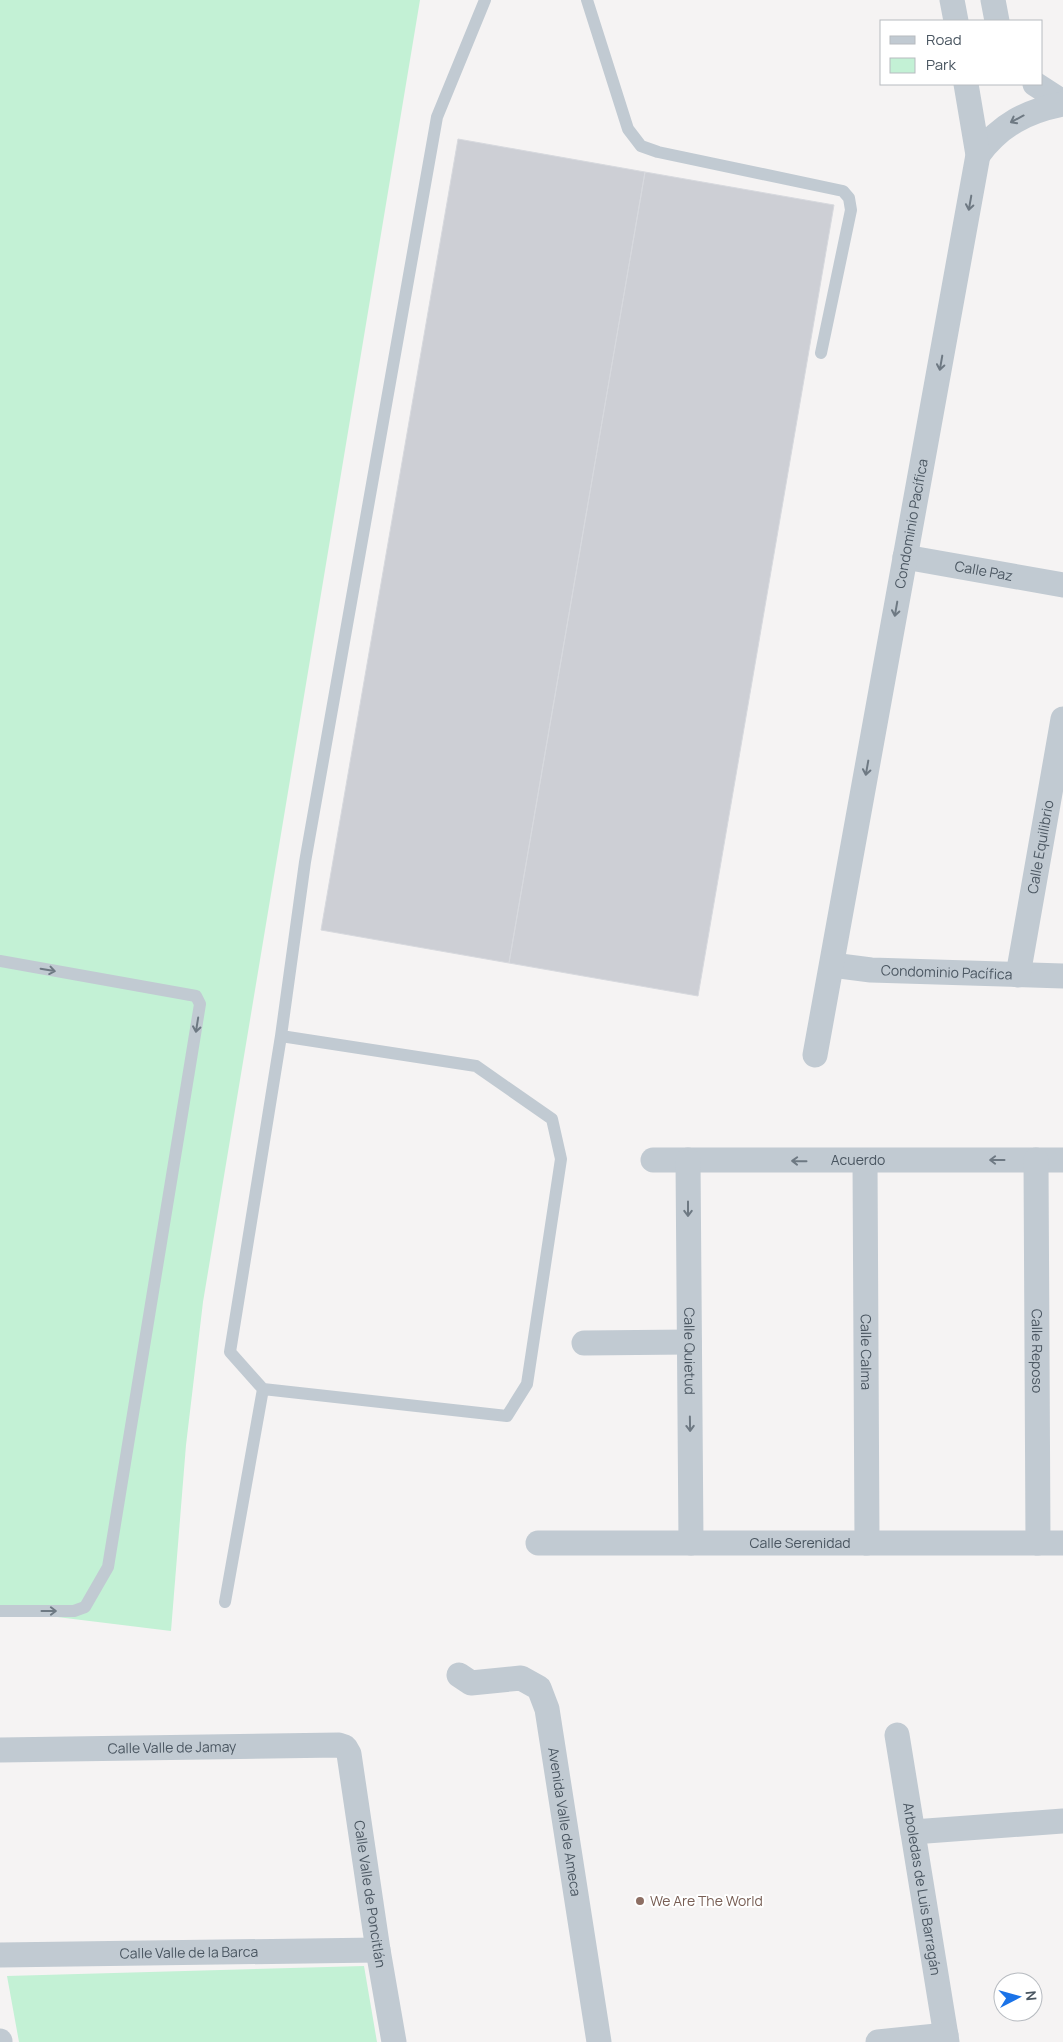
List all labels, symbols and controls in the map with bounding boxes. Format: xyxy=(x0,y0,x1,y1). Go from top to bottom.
legend xyxy=(880,20,1043,85)
text: Road xyxy=(926,29,962,50)
text: Park xyxy=(926,54,956,75)
one-way arrow xyxy=(1010,115,1025,124)
one-way arrow xyxy=(964,194,974,210)
one-way arrow xyxy=(935,354,945,370)
street label: Condominio Pacífica xyxy=(890,457,932,590)
street label: Calle Paz xyxy=(953,556,1014,585)
one-way arrow xyxy=(891,600,901,616)
one-way arrow xyxy=(862,760,872,776)
street label: Calle Equilibrio xyxy=(1022,799,1058,895)
street label: Condominio Pacífica xyxy=(881,960,1013,983)
one-way arrow xyxy=(40,965,56,975)
one-way arrow xyxy=(191,1016,201,1032)
street label: Acuerdo xyxy=(831,1150,885,1169)
one-way arrow xyxy=(792,1156,808,1166)
one-way arrow xyxy=(989,1156,1005,1165)
one-way arrow xyxy=(683,1200,693,1216)
street label: Calle Quietud xyxy=(680,1307,700,1395)
street label: Calle Reposo xyxy=(1028,1309,1047,1393)
street label: Calle Calma xyxy=(857,1314,876,1390)
one-way arrow xyxy=(685,1415,695,1431)
street label: Calle Serenidad xyxy=(749,1533,851,1552)
one-way arrow xyxy=(40,1606,56,1616)
street label: Calle Valle de Jamay xyxy=(107,1737,237,1757)
street label: Avenida Valle de Ameca xyxy=(544,1746,586,1898)
street label: Arboledas de Luis Barragán xyxy=(899,1801,946,1977)
street label: Calle Valle de Poncitlán xyxy=(350,1819,391,1969)
place label: We Are The World xyxy=(650,1891,763,1910)
marker: We Are The World xyxy=(634,1895,646,1907)
street label: Calle Valle de la Barca xyxy=(120,1942,258,1962)
north arrow xyxy=(993,1972,1043,2022)
text: N xyxy=(1021,1990,1041,2002)

